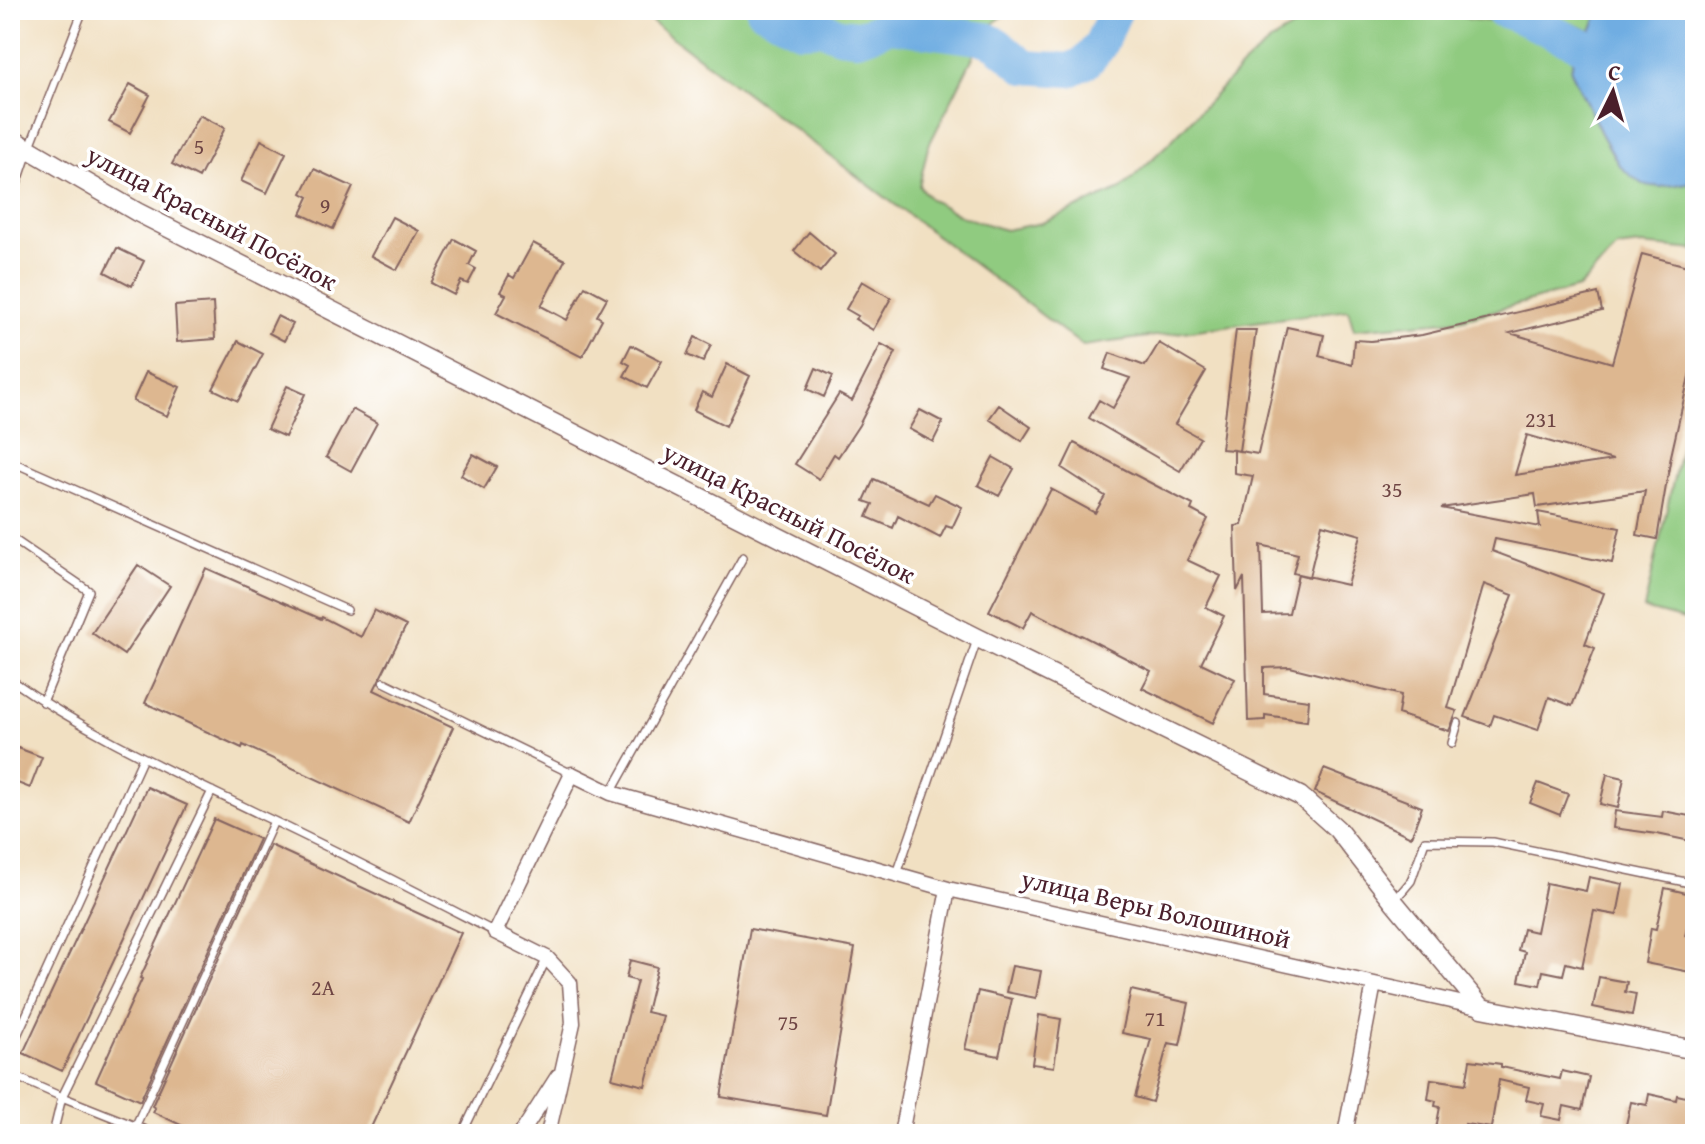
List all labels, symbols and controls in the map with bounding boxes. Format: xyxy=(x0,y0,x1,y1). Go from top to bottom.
north arrow xyxy=(1573,52,1653,132)
text: С xyxy=(1607,56,1622,89)
house number: 5 xyxy=(194,130,204,162)
street label: улица Красный Посёлок xyxy=(79,134,345,300)
house number: 9 xyxy=(320,189,330,221)
house number: 231 xyxy=(1525,403,1557,435)
street label: улица Красный Посёлок xyxy=(655,431,923,593)
house number: 35 xyxy=(1381,473,1403,505)
street label: улица Веры Волошиной xyxy=(1017,858,1295,958)
house number: 2А xyxy=(311,971,336,1003)
house number: 71 xyxy=(1144,1002,1166,1034)
house number: 75 xyxy=(777,1006,799,1038)

